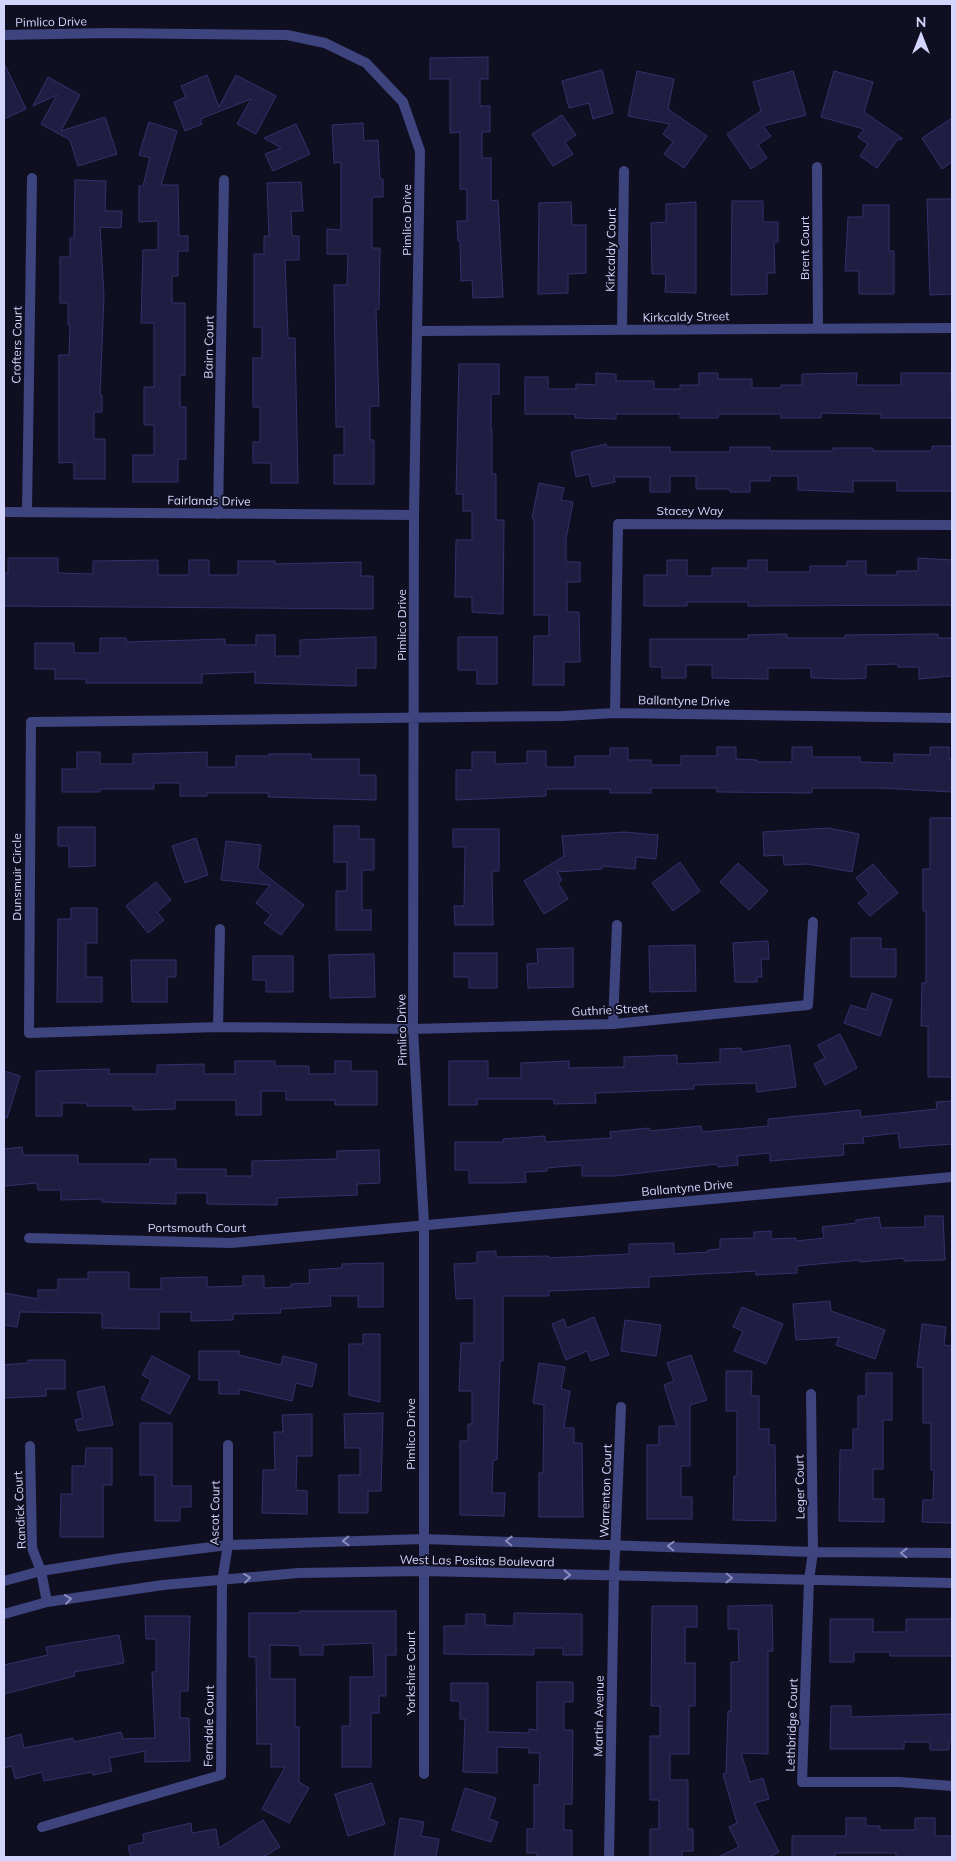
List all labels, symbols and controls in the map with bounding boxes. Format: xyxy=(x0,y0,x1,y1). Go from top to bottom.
north arrow xyxy=(896,10,946,60)
street label: Pimlico Drive xyxy=(15,13,87,30)
text: N xyxy=(916,13,926,31)
street label: Pimlico Drive xyxy=(399,184,414,256)
street label: Kirkcaldy Court xyxy=(602,208,619,292)
street label: Brent Court xyxy=(797,216,812,280)
street label: Crofters Court xyxy=(8,306,25,384)
street label: Kirkcaldy Street xyxy=(643,308,729,325)
street label: Bairn Court xyxy=(200,315,217,379)
street label: Fairlands Drive xyxy=(167,492,251,509)
street label: Stacey Way xyxy=(657,503,724,518)
street label: Pimlico Drive xyxy=(394,589,409,661)
street label: Ballantyne Drive xyxy=(638,692,730,709)
street label: Dunsmuir Circle xyxy=(9,833,24,921)
street label: Pimlico Drive xyxy=(393,994,410,1066)
street label: Guthrie Street xyxy=(571,1000,649,1019)
street label: Ballantyne Drive xyxy=(641,1176,733,1199)
street label: Portsmouth Court xyxy=(148,1220,246,1235)
street label: Pimlico Drive xyxy=(403,1398,418,1470)
street label: Warrenton Court xyxy=(596,1444,615,1538)
street label: Leger Court xyxy=(791,1455,808,1519)
street label: Randick Court xyxy=(10,1471,29,1549)
street label: Ascot Court xyxy=(206,1480,223,1546)
one-way arrow xyxy=(342,1536,350,1546)
one-way arrow xyxy=(504,1536,512,1546)
one-way arrow xyxy=(667,1540,675,1551)
one-way arrow xyxy=(899,1548,907,1558)
street label: West Las Positas Boulevard xyxy=(399,1552,555,1569)
one-way arrow xyxy=(563,1570,571,1580)
one-way arrow xyxy=(243,1573,251,1584)
one-way arrow xyxy=(726,1573,733,1583)
one-way arrow xyxy=(64,1594,72,1604)
street label: Yorkshire Court xyxy=(403,1631,418,1716)
street label: Martin Avenue xyxy=(590,1675,607,1757)
street label: Lethbridge Court xyxy=(782,1678,801,1772)
street label: Ferndale Court xyxy=(200,1685,217,1767)

